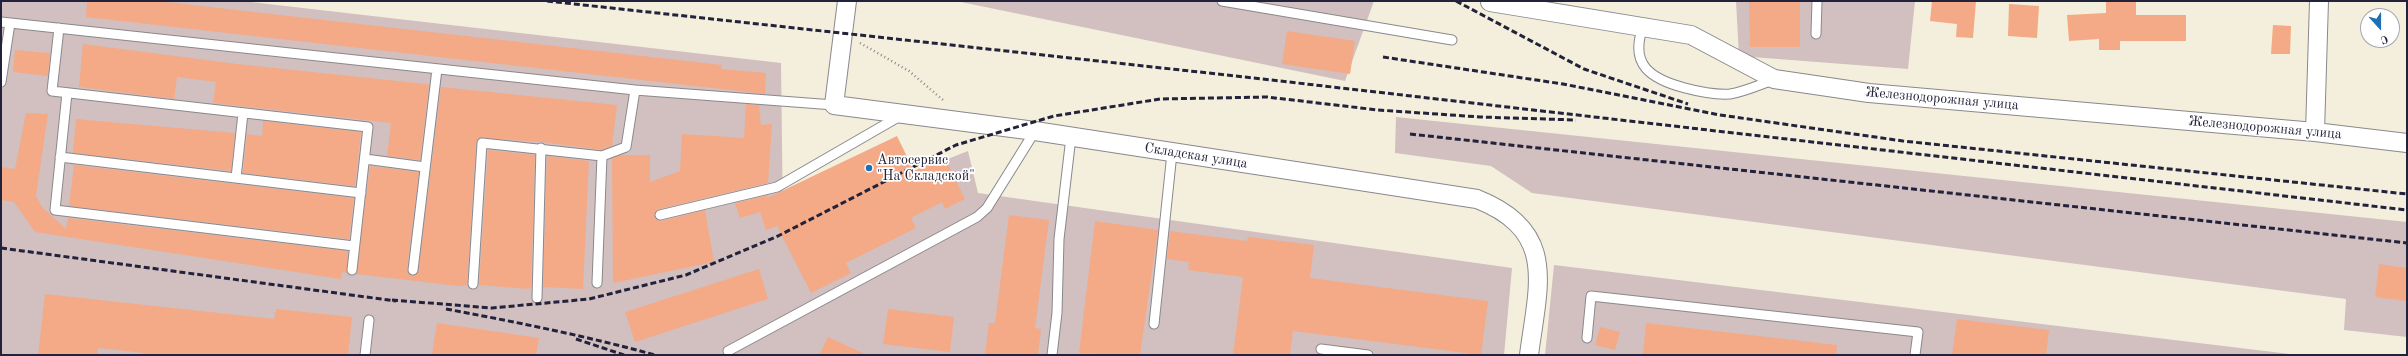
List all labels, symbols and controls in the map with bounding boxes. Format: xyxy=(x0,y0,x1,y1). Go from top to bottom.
north arrow xyxy=(2360,8,2400,48)
text: С xyxy=(2379,32,2389,45)
street label: Железнодорожная улица xyxy=(1865,84,2019,114)
street label: Железнодорожная улица xyxy=(2188,113,2342,143)
street label: Складская улица xyxy=(1143,140,1249,172)
place label: Автосервис "На Складской" xyxy=(877,152,975,184)
marker: Автосервис "На Складской" xyxy=(864,163,874,173)

